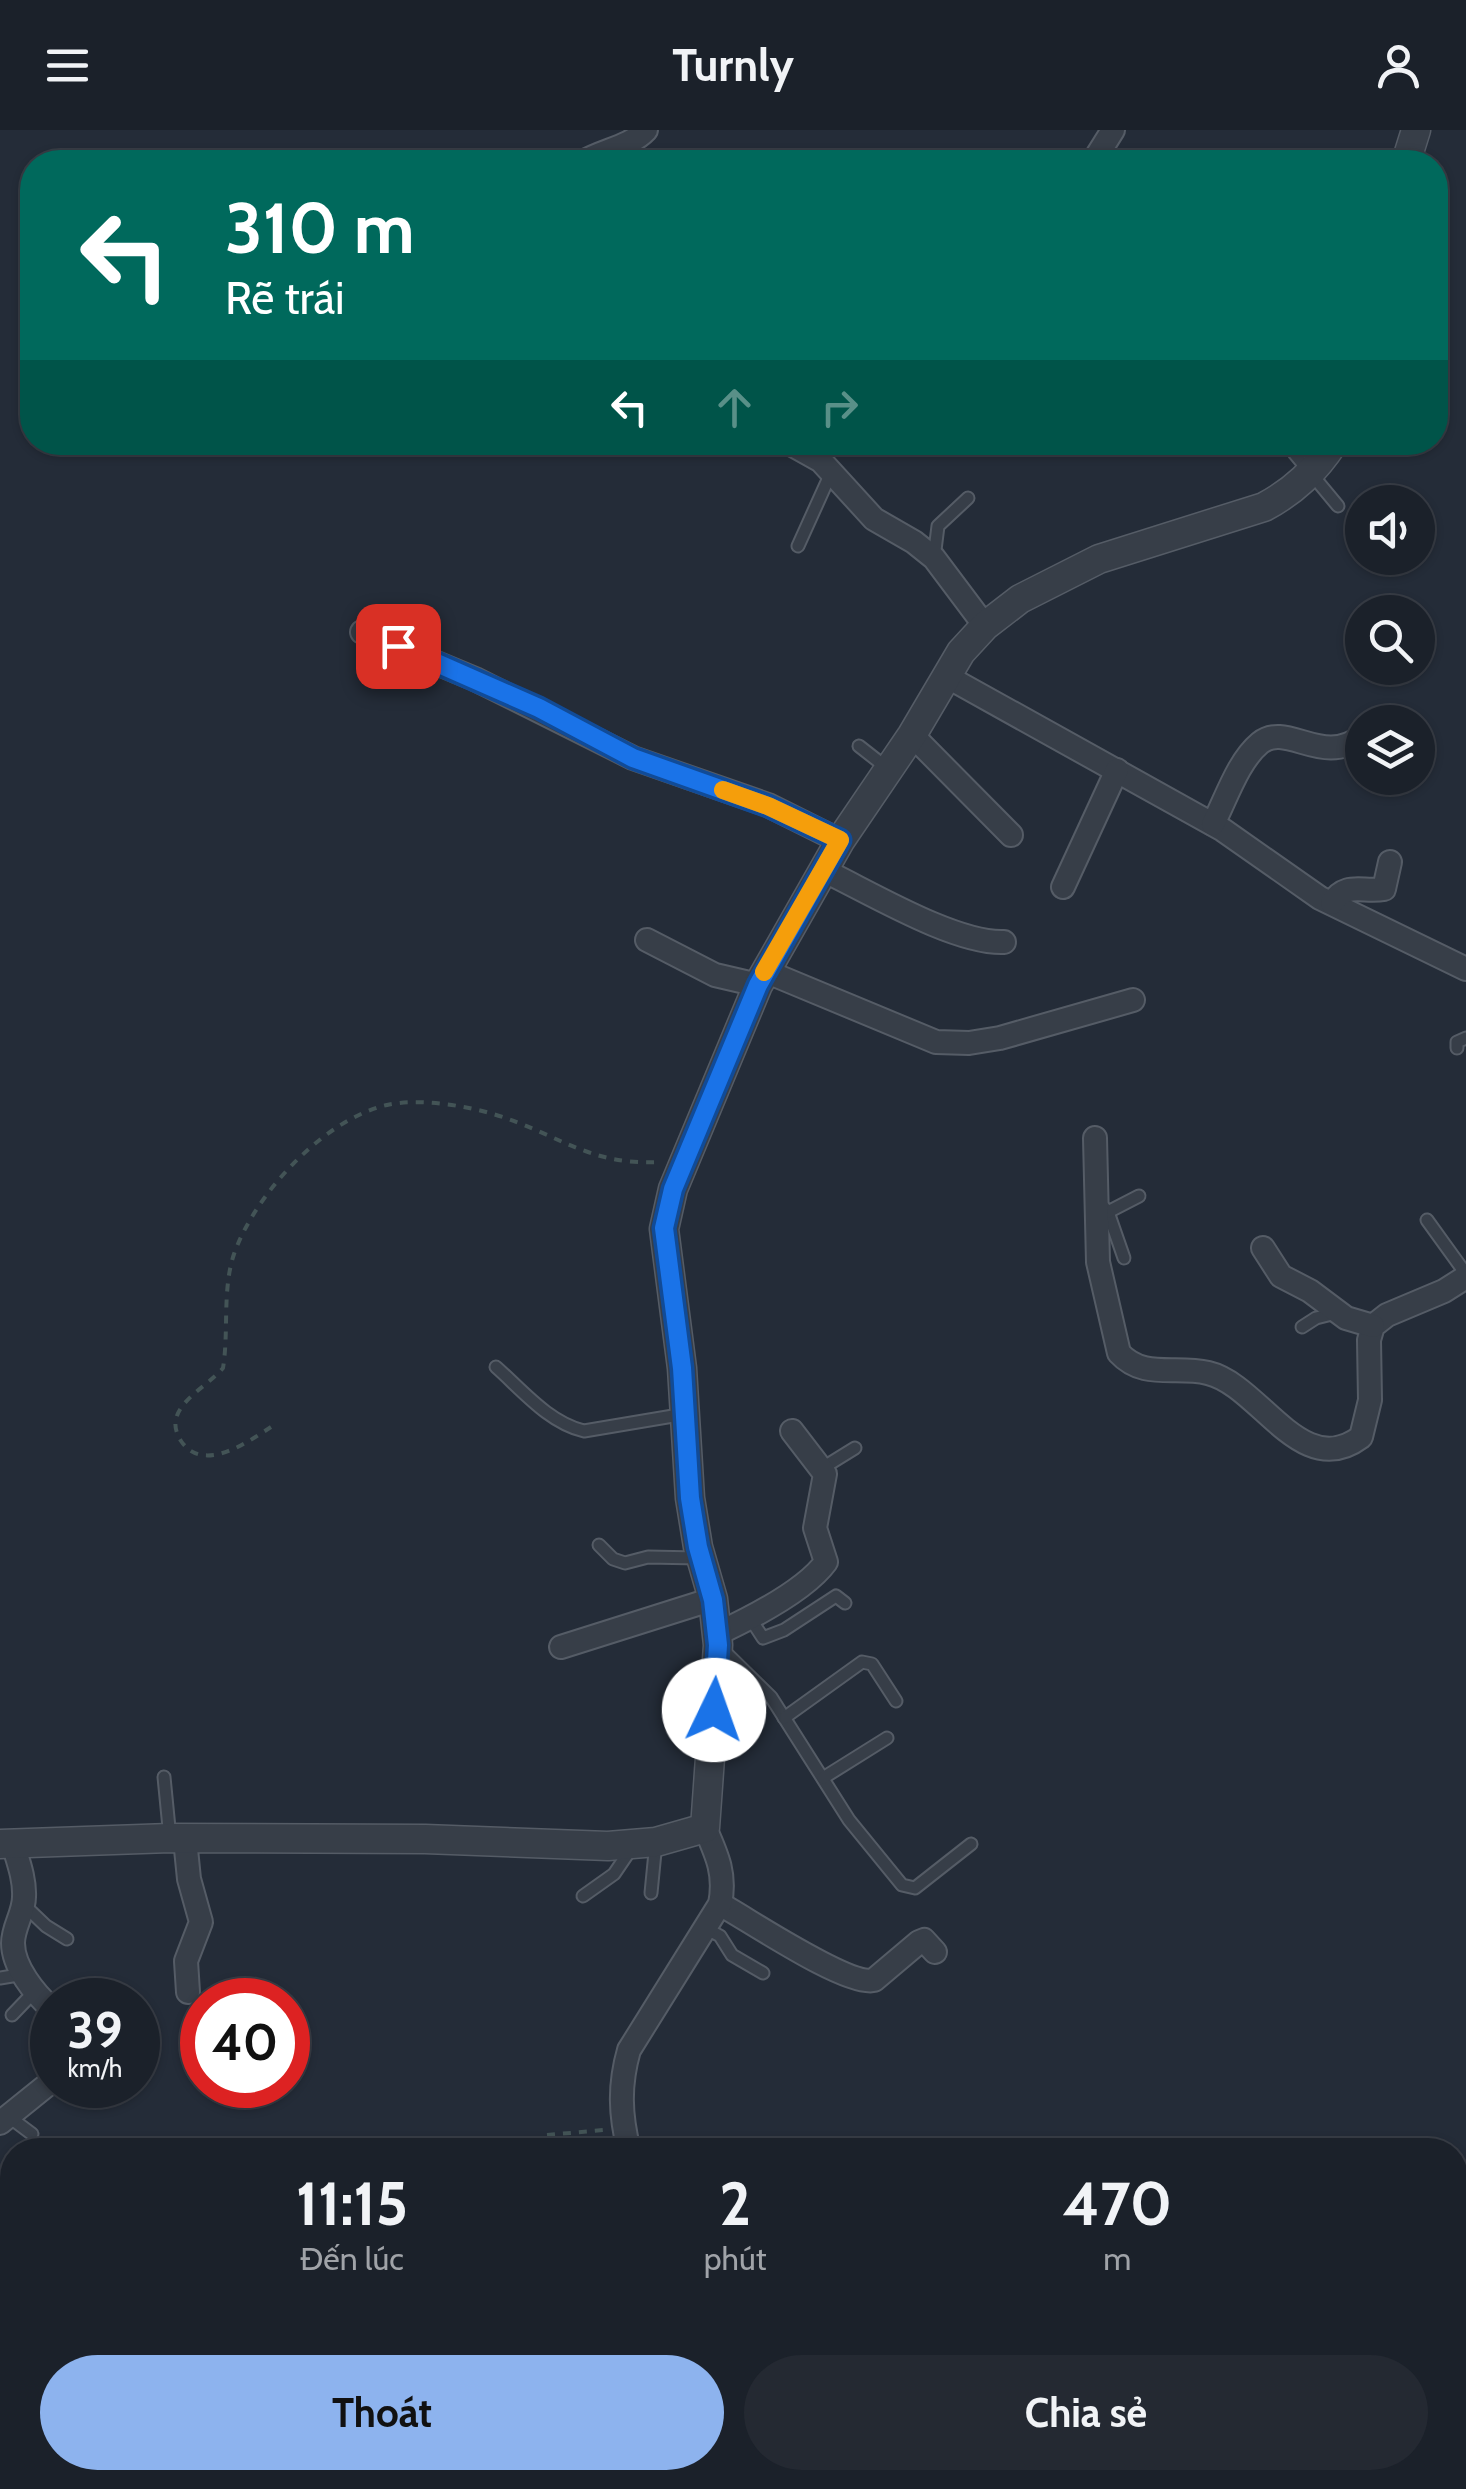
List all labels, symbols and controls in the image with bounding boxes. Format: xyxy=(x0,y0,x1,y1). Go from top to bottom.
icon: menu xyxy=(40,38,95,93)
text: Turnly xyxy=(672,38,794,92)
icon: person xyxy=(1371,38,1426,93)
text: 310 m xyxy=(225,185,415,271)
icon: left xyxy=(60,190,190,320)
text: Rẽ trái xyxy=(225,271,345,325)
icon: left xyxy=(602,380,657,435)
icon: ahead xyxy=(707,380,762,435)
icon: right xyxy=(812,380,867,435)
map controls xyxy=(1345,485,1435,795)
button: sound xyxy=(1345,485,1435,575)
button: search xyxy=(1345,595,1435,685)
pin xyxy=(356,604,441,689)
icon: arrive xyxy=(371,619,426,674)
button: layers xyxy=(1345,705,1435,795)
position arrow xyxy=(662,1658,766,1762)
speed limit sign: 40 xyxy=(180,1978,310,2108)
text: 39 xyxy=(67,2000,123,2061)
text: km/h xyxy=(68,2053,122,2083)
text: 11:15 xyxy=(296,2167,408,2240)
text: 2 xyxy=(719,2167,751,2240)
text: 470 xyxy=(1062,2167,1172,2240)
text: Đến lúc xyxy=(300,2239,404,2278)
text: phút xyxy=(704,2239,766,2278)
text: m xyxy=(1103,2239,1131,2278)
button: Thoát xyxy=(40,2355,724,2470)
button: Chia sẻ xyxy=(744,2355,1428,2470)

